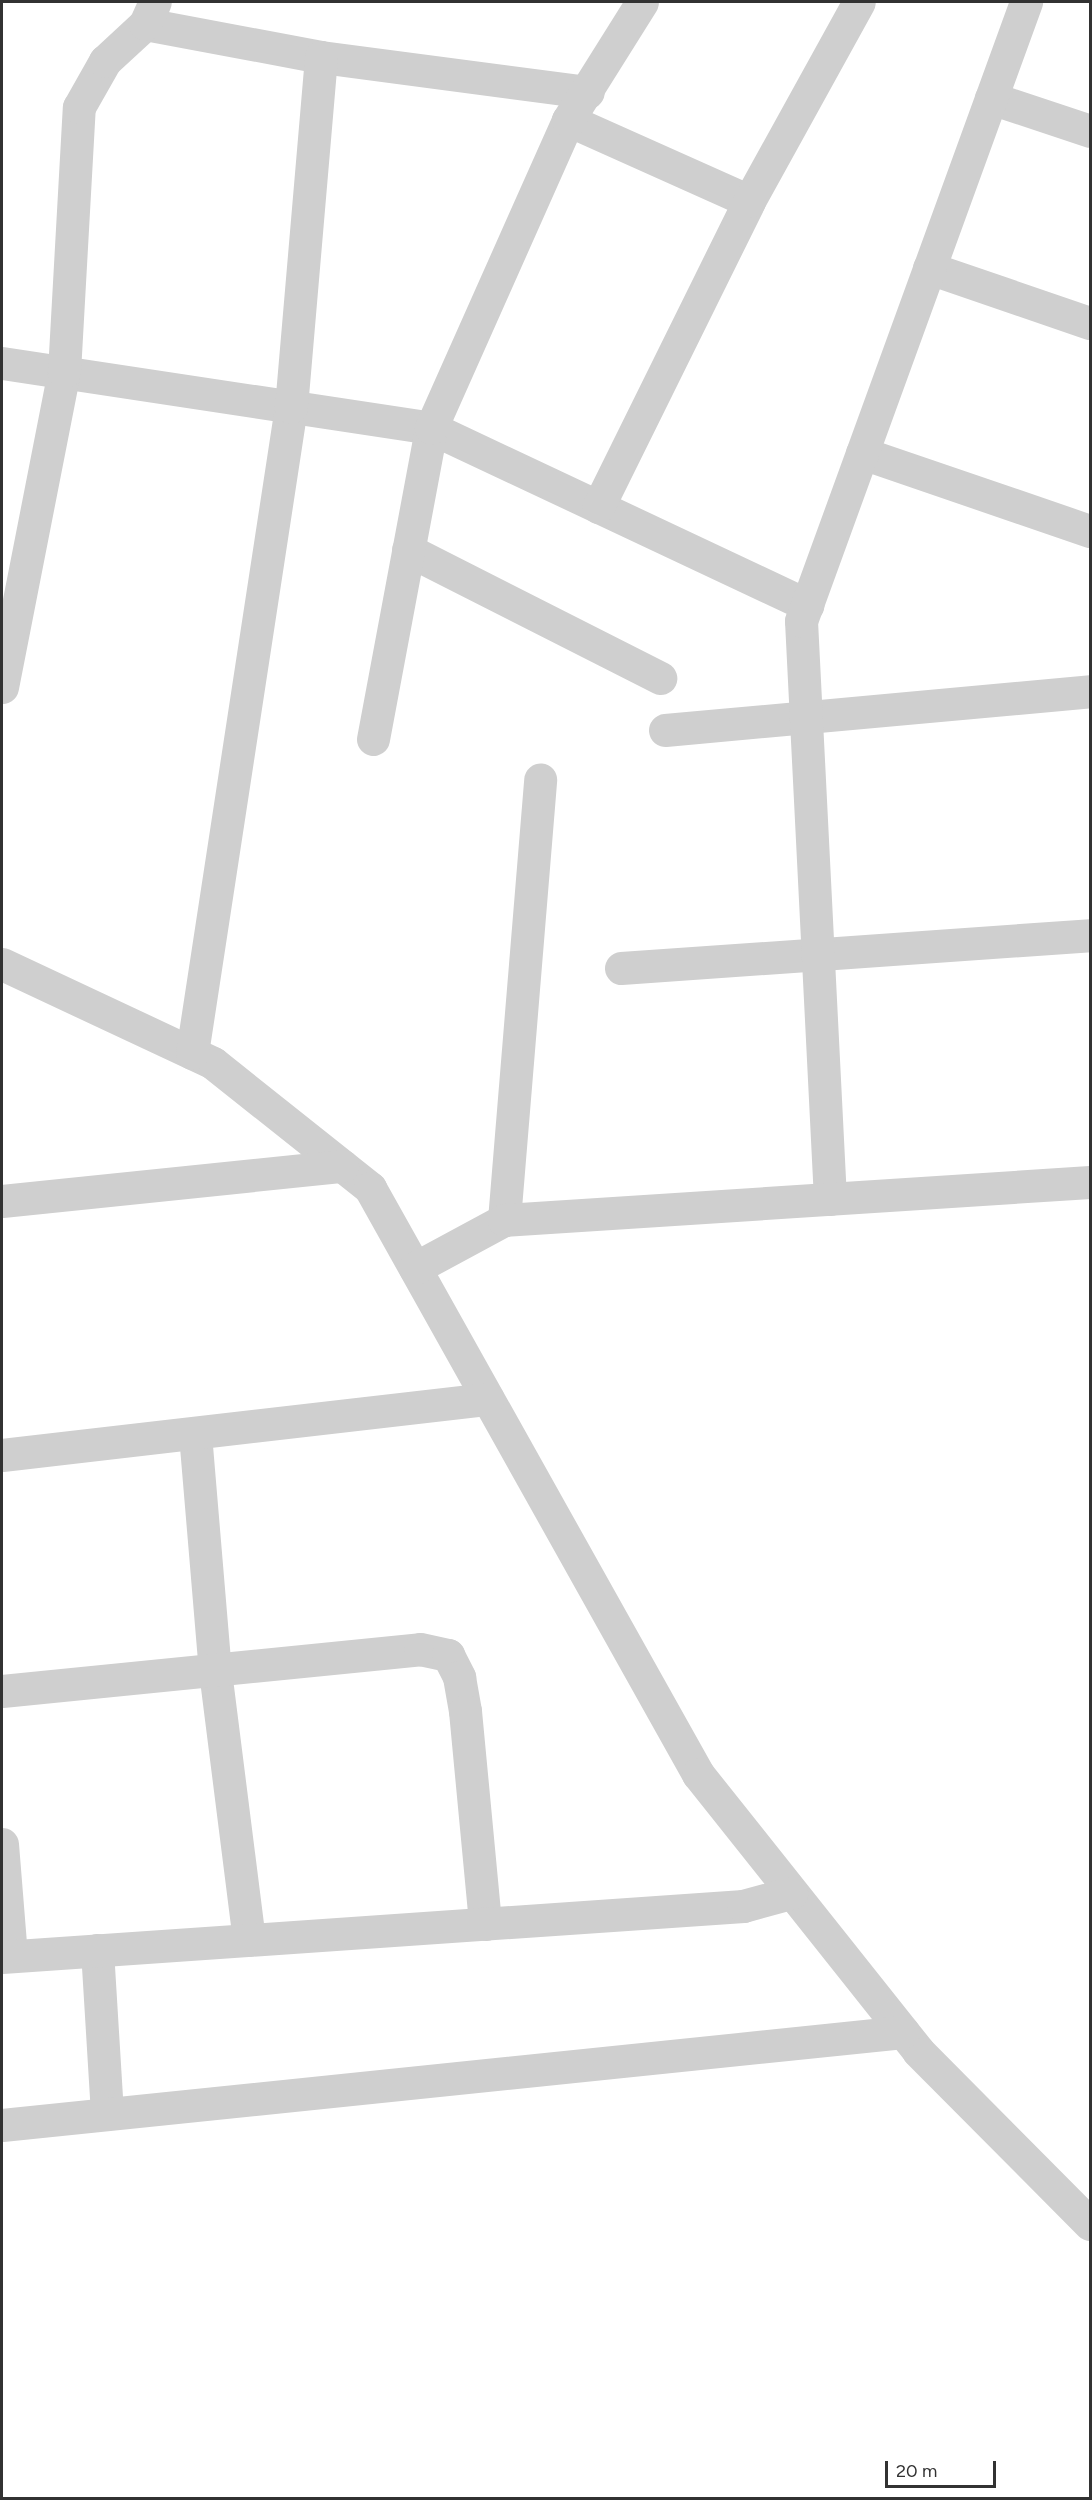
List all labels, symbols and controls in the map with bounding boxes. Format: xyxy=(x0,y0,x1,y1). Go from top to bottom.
scale bar xyxy=(888,2449,999,2487)
text: 20 m xyxy=(896,2460,937,2482)

